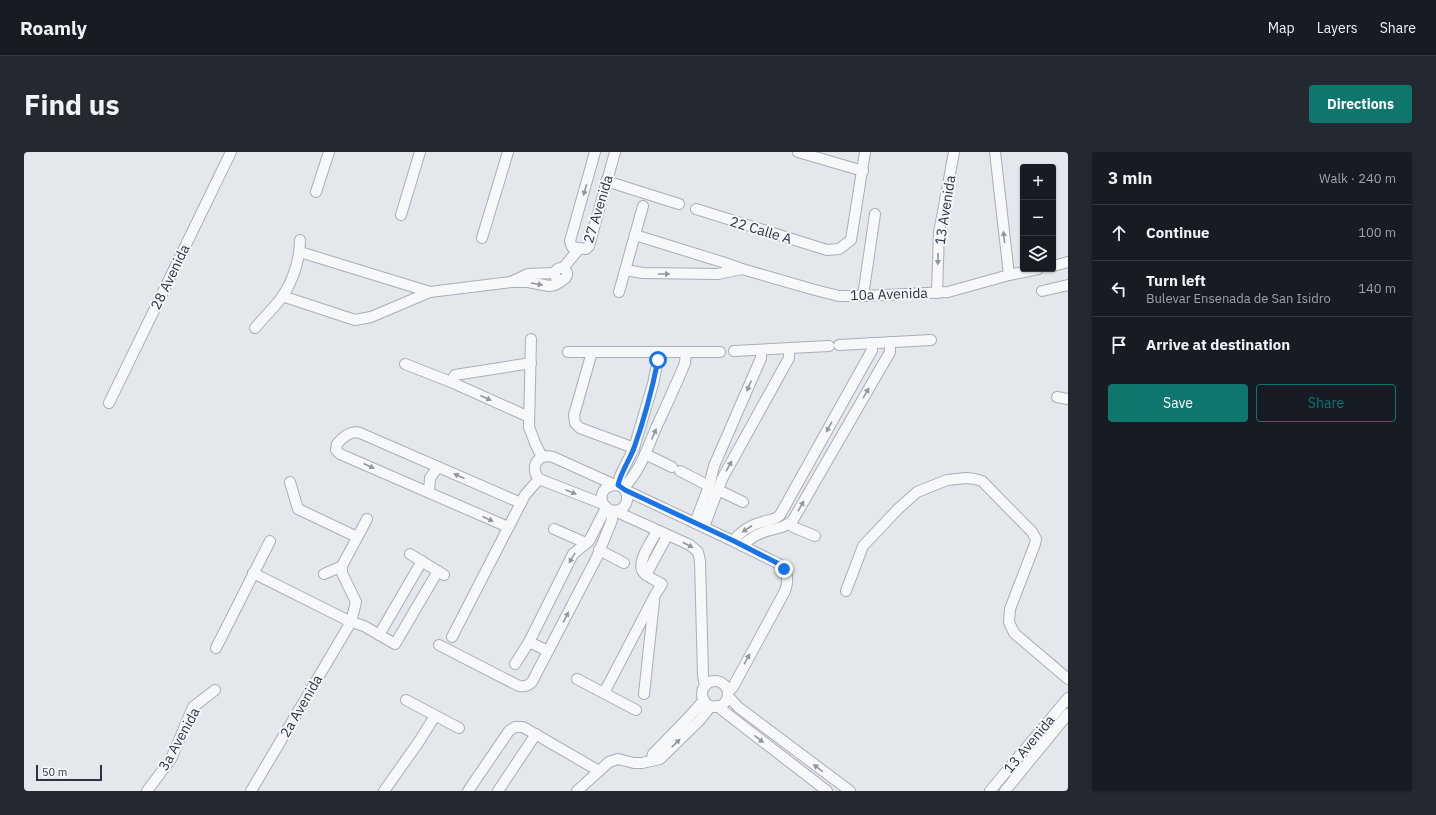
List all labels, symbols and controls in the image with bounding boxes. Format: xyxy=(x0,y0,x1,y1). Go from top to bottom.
text: Roamly xyxy=(20,16,87,40)
text: Map xyxy=(1268,19,1295,37)
text: Layers xyxy=(1317,19,1358,37)
text: Share xyxy=(1380,19,1416,37)
button: Directions xyxy=(1309,85,1412,123)
text: Find us xyxy=(24,86,120,123)
map controls xyxy=(1020,164,1056,272)
button: + xyxy=(1020,164,1056,200)
text: 3 min xyxy=(1108,167,1152,189)
text: Walk · 240 m xyxy=(1319,170,1396,187)
street label: 27 Avenida xyxy=(579,172,617,245)
street label: 13 Avenida xyxy=(931,173,959,246)
one-way arrow xyxy=(582,184,588,196)
button: − xyxy=(1020,200,1056,236)
street label: 22 Calle A xyxy=(728,212,794,248)
icon: ahead xyxy=(1108,222,1130,244)
text: Continue xyxy=(1146,223,1210,242)
text: 100 m xyxy=(1358,224,1396,241)
one-way arrow xyxy=(1001,230,1008,243)
button: layers xyxy=(1020,236,1056,272)
street label: 28 Avenida xyxy=(146,241,194,313)
one-way arrow xyxy=(935,253,941,266)
one-way arrow xyxy=(658,271,671,277)
text: Turn left xyxy=(1146,271,1206,290)
icon: left xyxy=(1108,278,1130,300)
text: 140 m xyxy=(1358,280,1396,297)
one-way arrow xyxy=(531,281,543,287)
street label: 10a Avenida xyxy=(850,284,929,304)
text: Bulevar Ensenada de San Isidro xyxy=(1146,290,1331,307)
icon: arrive xyxy=(1108,334,1130,356)
text: Arrive at destination xyxy=(1146,335,1290,354)
route start xyxy=(649,351,667,369)
one-way arrow xyxy=(745,381,751,393)
button: Save xyxy=(1108,384,1248,422)
button: Share xyxy=(1256,384,1396,422)
one-way arrow xyxy=(863,387,870,399)
one-way arrow xyxy=(481,395,492,401)
one-way arrow xyxy=(826,421,832,433)
one-way arrow xyxy=(651,428,657,439)
one-way arrow xyxy=(726,461,732,472)
one-way arrow xyxy=(363,463,375,469)
one-way arrow xyxy=(454,473,465,479)
one-way arrow xyxy=(565,489,577,495)
one-way arrow xyxy=(798,500,805,512)
one-way arrow xyxy=(482,515,494,522)
one-way arrow xyxy=(742,525,752,533)
one-way arrow xyxy=(683,542,694,549)
one-way arrow xyxy=(568,552,575,564)
route end xyxy=(775,560,793,578)
one-way arrow xyxy=(563,611,569,623)
one-way arrow xyxy=(744,653,750,665)
street label: 2a Avenida xyxy=(276,671,326,741)
street label: 3a Avenida xyxy=(154,704,204,774)
street label: 13 Avenida xyxy=(1000,711,1059,777)
one-way arrow xyxy=(754,735,765,743)
one-way arrow xyxy=(671,738,681,748)
scale bar xyxy=(36,763,102,782)
one-way arrow xyxy=(813,763,824,772)
text: 50 m xyxy=(42,765,67,779)

